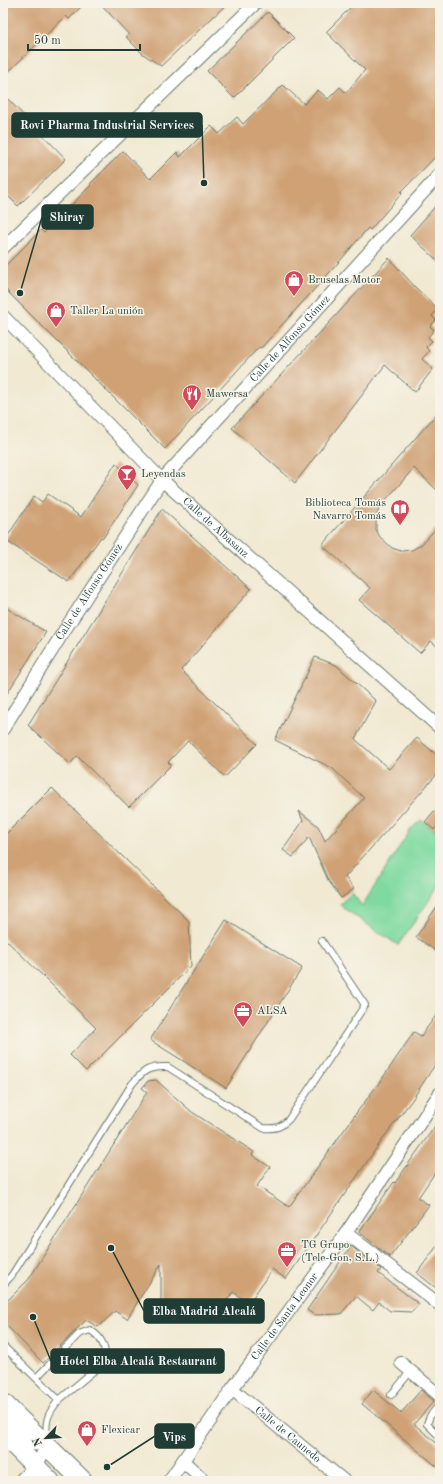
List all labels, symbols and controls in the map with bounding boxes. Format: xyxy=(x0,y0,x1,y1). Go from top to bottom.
scale bar xyxy=(28,26,140,52)
text: 50 m xyxy=(34,34,61,47)
callout: Rovi Pharma Industrial Services xyxy=(12,113,202,137)
text: Rovi Pharma Industrial Services xyxy=(20,120,194,132)
callout: Shiray xyxy=(42,205,93,229)
text: Shiray xyxy=(50,212,84,224)
shop icon: Bruselas Motor xyxy=(283,269,305,297)
place label: Bruselas Motor xyxy=(308,275,381,286)
street label: Calle de Alfonso Gómez xyxy=(248,293,332,384)
shop icon: Taller La unión xyxy=(45,300,67,328)
place label: Taller La unión xyxy=(70,306,143,317)
restaurant icon: Mawersa xyxy=(181,383,203,411)
place label: Mawersa xyxy=(206,389,249,400)
bar icon: Leyendas xyxy=(116,463,138,491)
place label: Leyendas xyxy=(141,469,186,480)
street label: Calle de Albasanz xyxy=(180,495,251,560)
place label: Biblioteca Tomás Navarro Tomás xyxy=(305,498,386,522)
library icon: Biblioteca Tomás Navarro Tomás xyxy=(389,498,411,526)
street label: Calle de Alfonso Gómez xyxy=(54,542,125,642)
office icon: ALSA xyxy=(232,1000,254,1028)
place label: ALSA xyxy=(257,1006,288,1017)
office icon: TG Grupo (Tele-Gon, S.L.) xyxy=(276,1240,298,1268)
place label: TG Grupo (Tele-Gon, S.L.) xyxy=(301,1240,379,1264)
street label: Calle de Santa Leonor xyxy=(249,1271,321,1362)
callout: Elba Madrid Alcalá xyxy=(144,1299,264,1323)
text: Elba Madrid Alcalá xyxy=(152,1306,256,1318)
callout: Hotel Elba Alcalá Restaurant xyxy=(51,1349,224,1373)
text: Hotel Elba Alcalá Restaurant xyxy=(59,1356,217,1368)
street label: Calle de Caunedo xyxy=(253,1405,323,1465)
north arrow xyxy=(26,1418,66,1458)
shop icon: Flexicar xyxy=(76,1419,98,1447)
callout: Vips xyxy=(155,1424,194,1448)
place label: Flexicar xyxy=(101,1425,140,1436)
text: Vips xyxy=(162,1432,186,1444)
text: N xyxy=(31,1435,45,1448)

